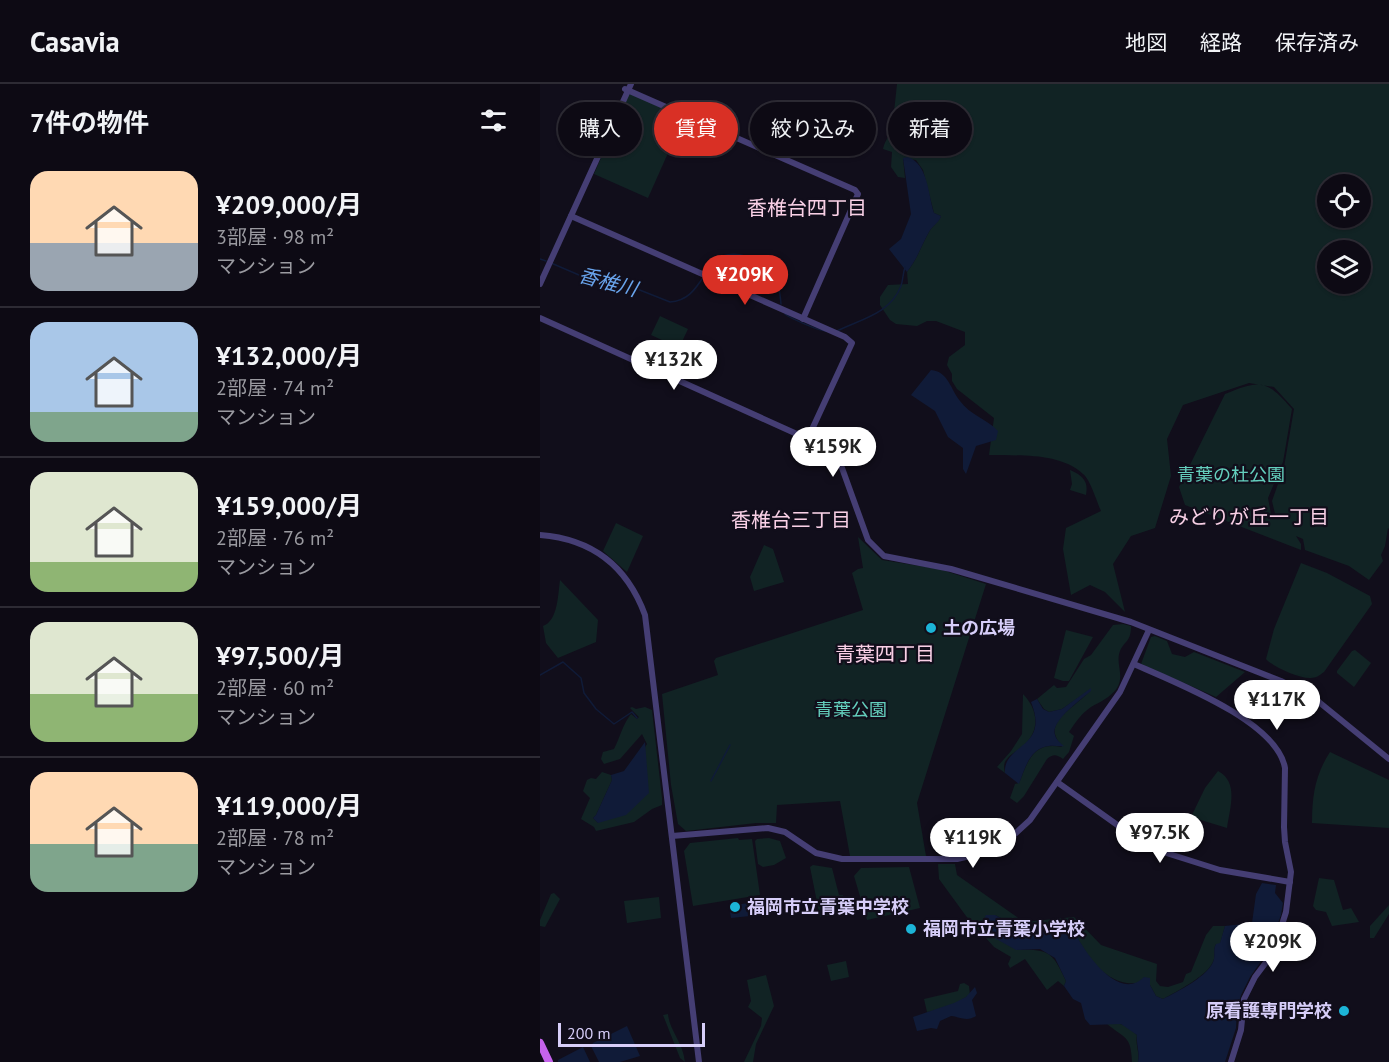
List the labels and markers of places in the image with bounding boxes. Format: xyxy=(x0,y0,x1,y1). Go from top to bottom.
pin: ¥209K xyxy=(703,255,787,306)
pin: ¥132K xyxy=(632,340,716,391)
pin: ¥159K xyxy=(791,427,875,478)
place label: 土の広場 xyxy=(943,616,1015,639)
marker: 土の広場 xyxy=(924,621,938,635)
pin: ¥117K xyxy=(1235,680,1319,731)
pin: ¥97.5K xyxy=(1111,813,1209,864)
pin: ¥119K xyxy=(931,818,1015,869)
place label: 福岡市立青葉中学校 xyxy=(747,895,909,918)
marker: 福岡市立青葉中学校 xyxy=(728,900,742,914)
place label: 福岡市立青葉小学校 xyxy=(923,917,1085,940)
marker: 福岡市立青葉小学校 xyxy=(904,922,918,936)
pin: ¥209K xyxy=(1231,922,1315,973)
place label: 原看護専門学校 xyxy=(1206,999,1332,1022)
marker: 原看護専門学校 xyxy=(1337,1004,1351,1018)

